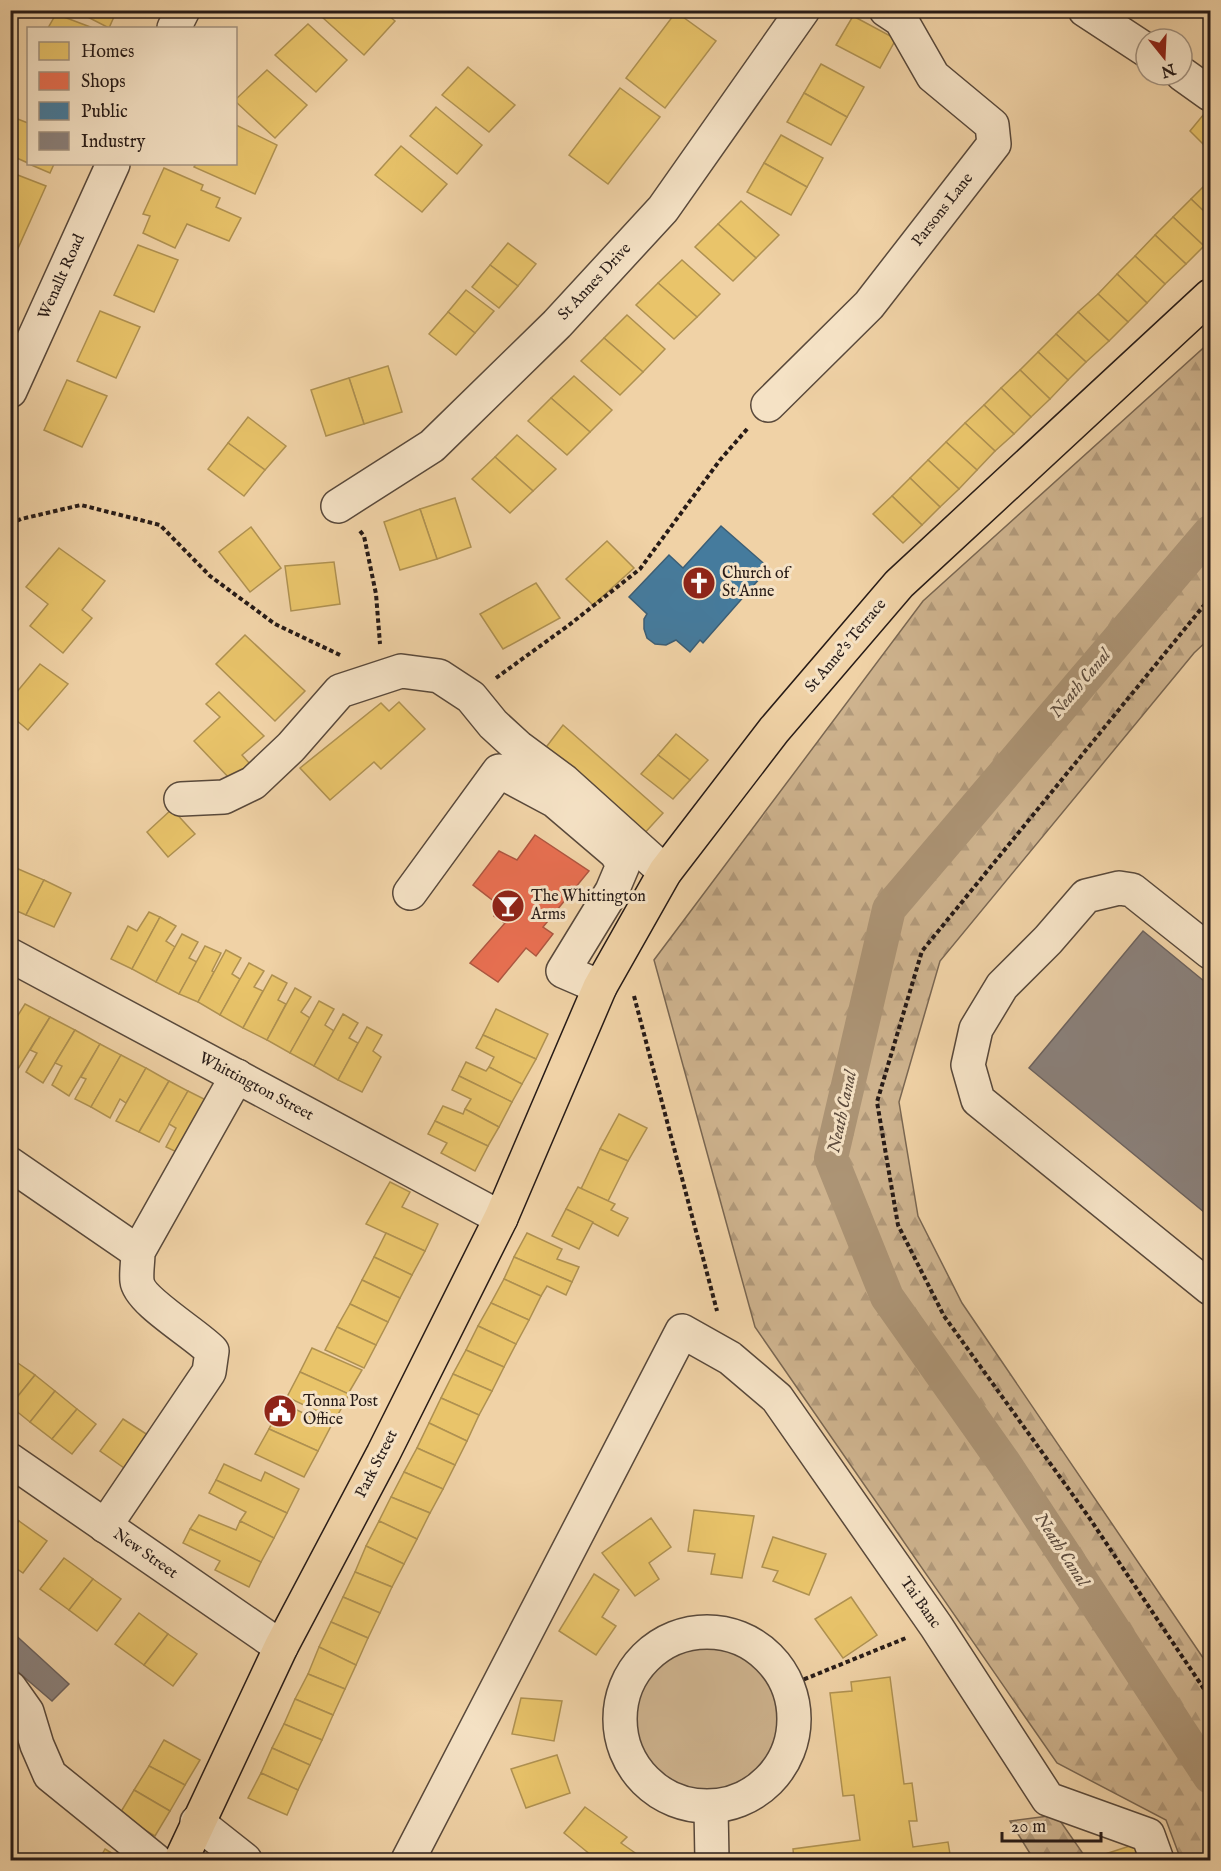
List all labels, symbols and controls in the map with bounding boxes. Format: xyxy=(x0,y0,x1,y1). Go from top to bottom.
legend xyxy=(27,27,237,165)
north arrow xyxy=(1134,27,1194,87)
text: Homes xyxy=(81,41,134,64)
text: N xyxy=(1158,57,1179,81)
text: Shops xyxy=(81,71,126,94)
text: Public xyxy=(81,101,128,124)
text: Industry xyxy=(81,131,145,154)
street label: Parsons Lane xyxy=(908,169,978,251)
street label: Wenallt Road xyxy=(34,231,90,323)
street label: St Annes Drive xyxy=(554,239,636,325)
place label: Church of St Anne xyxy=(722,564,792,602)
church icon: Church of St Anne xyxy=(681,565,717,601)
street label: St Anne's Terrace xyxy=(801,595,891,697)
water label: Neath Canal xyxy=(1045,643,1118,723)
place label: The Whittington Arms xyxy=(530,887,646,925)
bar icon: The Whittington Arms xyxy=(490,888,526,924)
street label: Whittington Street xyxy=(195,1048,317,1126)
water label: Neath Canal xyxy=(823,1067,863,1155)
place label: Tonna Post Office xyxy=(303,1392,378,1430)
public building icon: Tonna Post Office xyxy=(262,1393,298,1429)
street label: Park Street xyxy=(351,1426,403,1501)
water label: Neath Canal xyxy=(1029,1509,1094,1593)
street label: New Street xyxy=(109,1524,182,1584)
street label: Tai Banc xyxy=(895,1573,945,1633)
scale bar xyxy=(1002,1805,1101,1843)
text: 20 m xyxy=(1011,1816,1046,1839)

